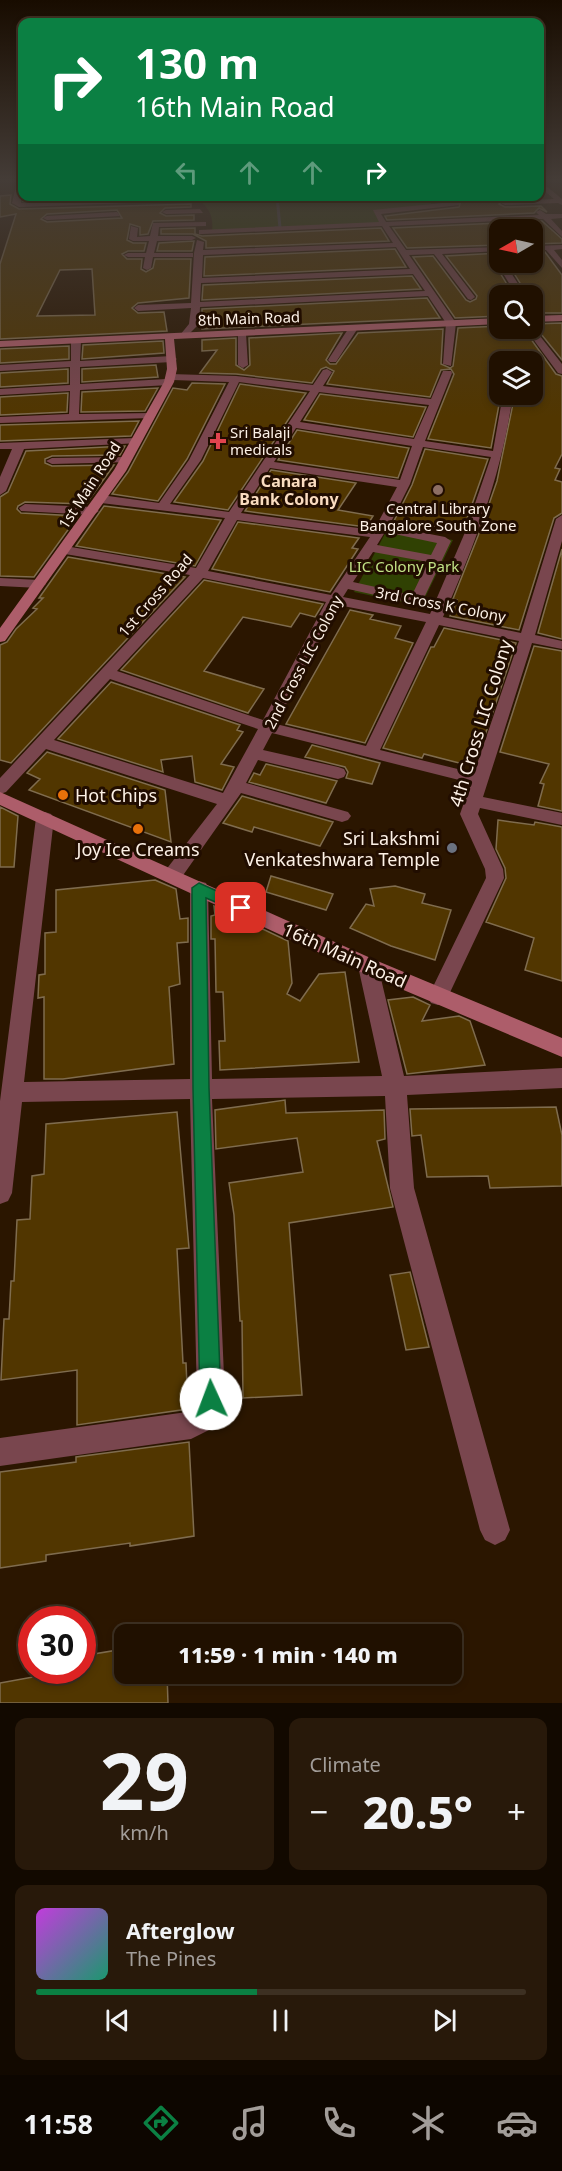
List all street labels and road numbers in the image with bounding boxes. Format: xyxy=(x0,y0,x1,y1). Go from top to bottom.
street label: 8th Main Road xyxy=(198,306,300,330)
street label: 1st Main Road xyxy=(53,438,125,532)
street label: 1st Cross Road xyxy=(113,549,197,641)
street label: 3rd Cross K Colony xyxy=(374,582,508,626)
street label: 2nd Cross LIC Colony xyxy=(259,591,347,732)
street label: 4th Cross LIC Colony xyxy=(443,636,517,809)
street label: 16th Main Road xyxy=(279,917,411,993)

